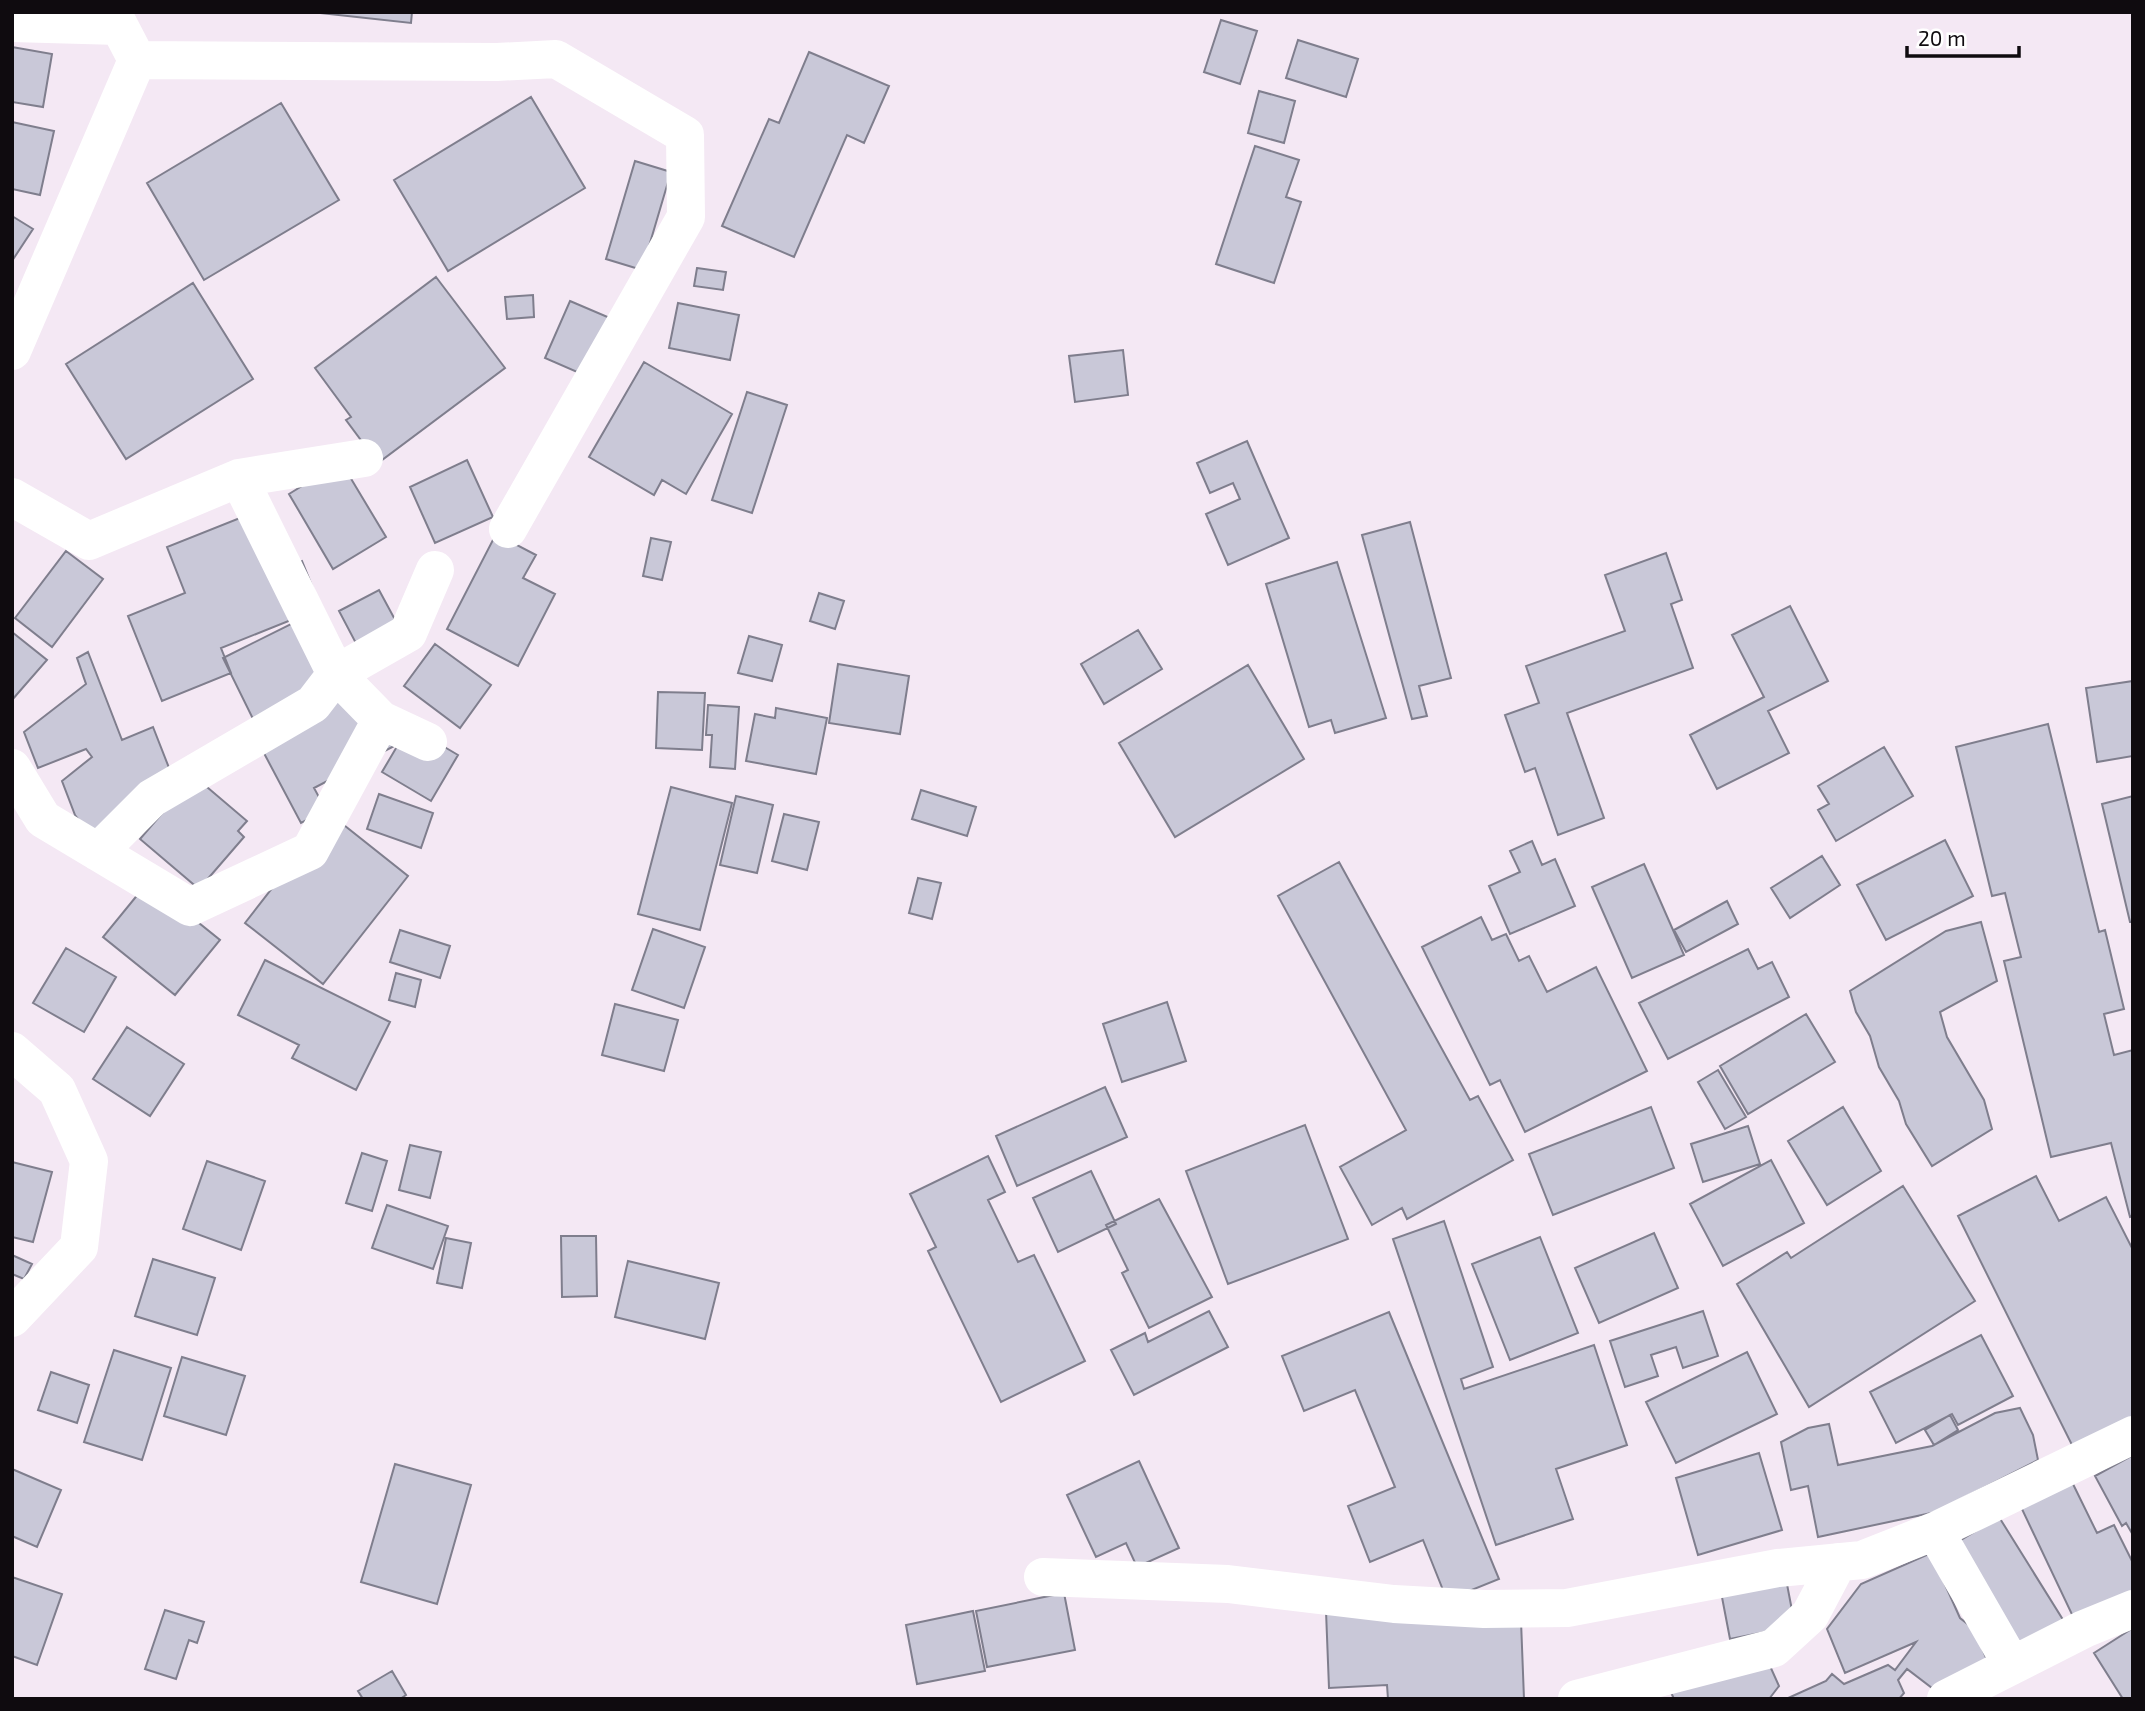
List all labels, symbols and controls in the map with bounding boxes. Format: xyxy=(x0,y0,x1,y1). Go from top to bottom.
scale bar xyxy=(1907,14,2019,58)
text: 20 m xyxy=(1918,25,1966,50)

